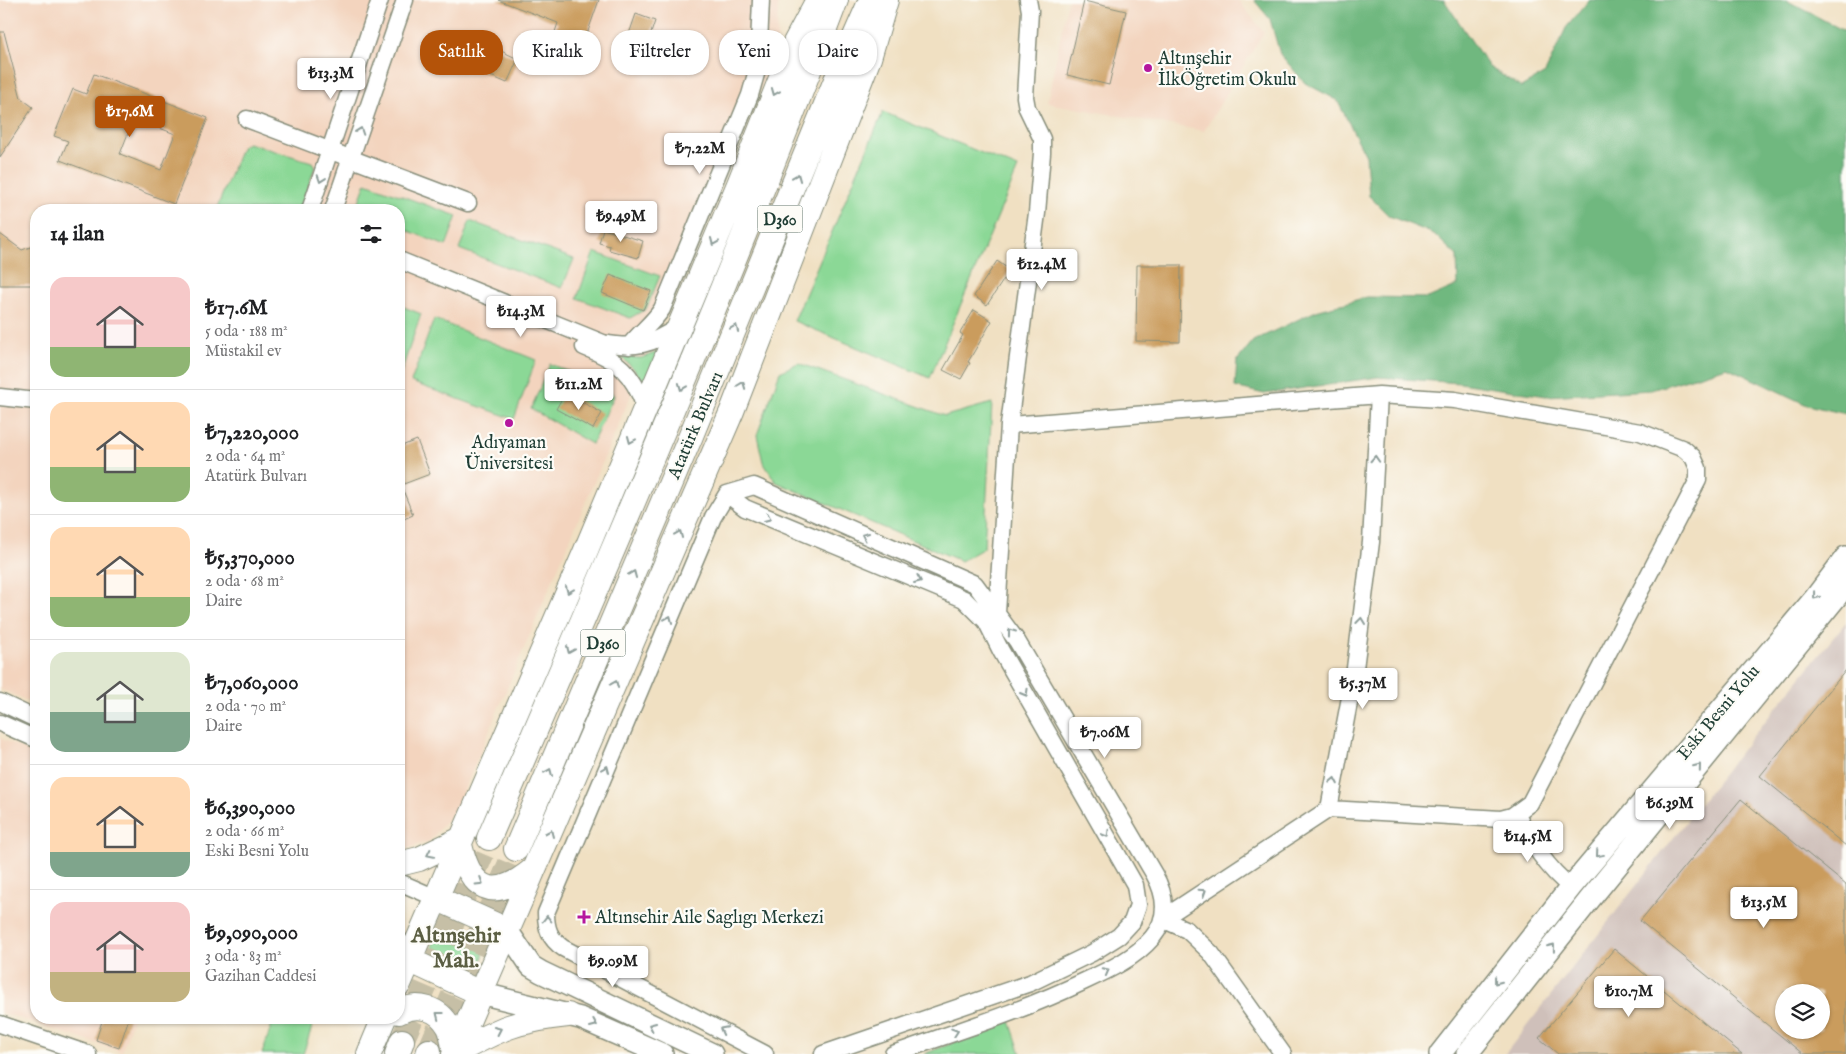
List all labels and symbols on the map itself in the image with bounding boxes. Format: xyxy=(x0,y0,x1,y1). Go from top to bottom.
place label: Altınşehir İlkÖğretim Okulu xyxy=(1157,48,1297,92)
pin: ₺13.3M xyxy=(290,58,372,100)
marker: Altınşehir İlkÖğretim Okulu xyxy=(1142,62,1154,74)
one-way arrow xyxy=(771,87,781,95)
pin: ₺17.6M xyxy=(89,96,171,138)
one-way arrow xyxy=(354,127,364,135)
pin: ₺7.22M xyxy=(659,132,741,175)
one-way arrow xyxy=(791,173,801,182)
one-way arrow xyxy=(316,174,326,183)
pin: ₺9.49M xyxy=(580,200,662,243)
road number: D360 xyxy=(758,205,802,232)
one-way arrow xyxy=(710,237,721,246)
pin: ₺12.4M xyxy=(1001,248,1083,291)
pin: ₺14.3M xyxy=(480,296,562,338)
one-way arrow xyxy=(729,324,740,333)
pin: ₺11.2M xyxy=(538,368,620,411)
street label: Atatürk Bulvarı xyxy=(663,368,729,484)
one-way arrow xyxy=(736,381,746,389)
one-way arrow xyxy=(678,382,689,391)
marker: Adıyaman Üniversitesi xyxy=(503,417,515,429)
place label: Adıyaman Üniversitesi xyxy=(465,432,554,476)
one-way arrow xyxy=(627,436,637,444)
one-way arrow xyxy=(1370,455,1381,463)
one-way arrow xyxy=(763,512,772,523)
one-way arrow xyxy=(673,530,684,539)
one-way arrow xyxy=(861,531,870,542)
one-way arrow xyxy=(626,570,637,579)
one-way arrow xyxy=(913,574,922,585)
one-way arrow xyxy=(564,585,575,594)
one-way arrow xyxy=(1814,590,1822,599)
one-way arrow xyxy=(663,615,674,624)
one-way arrow xyxy=(1355,616,1366,624)
one-way arrow xyxy=(1008,628,1017,638)
road number: D360 xyxy=(580,630,626,656)
one-way arrow xyxy=(565,645,576,654)
street label: Eski Besni Yolu xyxy=(1673,661,1766,765)
pin: ₺5.37M xyxy=(1322,668,1404,710)
one-way arrow xyxy=(609,680,620,689)
one-way arrow xyxy=(1019,688,1029,697)
pin: ₺7.06M xyxy=(1064,716,1146,759)
one-way arrow xyxy=(1693,763,1702,772)
one-way arrow xyxy=(600,765,610,773)
one-way arrow xyxy=(543,768,553,777)
one-way arrow xyxy=(1329,776,1339,785)
pin: ₺6.39M xyxy=(1629,788,1711,830)
pin: ₺14.5M xyxy=(1487,820,1569,863)
one-way arrow xyxy=(544,829,555,838)
one-way arrow xyxy=(1100,829,1110,838)
one-way arrow xyxy=(426,848,435,859)
one-way arrow xyxy=(1595,848,1604,857)
one-way arrow xyxy=(475,875,484,885)
pin: ₺13.5M xyxy=(1723,886,1805,929)
one-way arrow xyxy=(1198,889,1207,899)
place label: Altınsehir Aile Saglıgı Merkezi xyxy=(594,907,824,930)
marker: Altınsehir Aile Saglıgı Merkezi xyxy=(577,910,591,924)
one-way arrow xyxy=(542,915,552,923)
district label: Altınşehir Mah. xyxy=(410,922,502,975)
one-way arrow xyxy=(1546,944,1554,953)
pin: ₺9.09M xyxy=(572,946,654,988)
one-way arrow xyxy=(1100,967,1109,977)
one-way arrow xyxy=(1495,975,1503,984)
pin: ₺10.7M xyxy=(1588,976,1670,1018)
one-way arrow xyxy=(435,1012,444,1021)
one-way arrow xyxy=(589,1018,598,1028)
one-way arrow xyxy=(648,1021,657,1032)
one-way arrow xyxy=(719,1026,728,1036)
one-way arrow xyxy=(492,1027,501,1037)
one-way arrow xyxy=(951,1028,959,1038)

